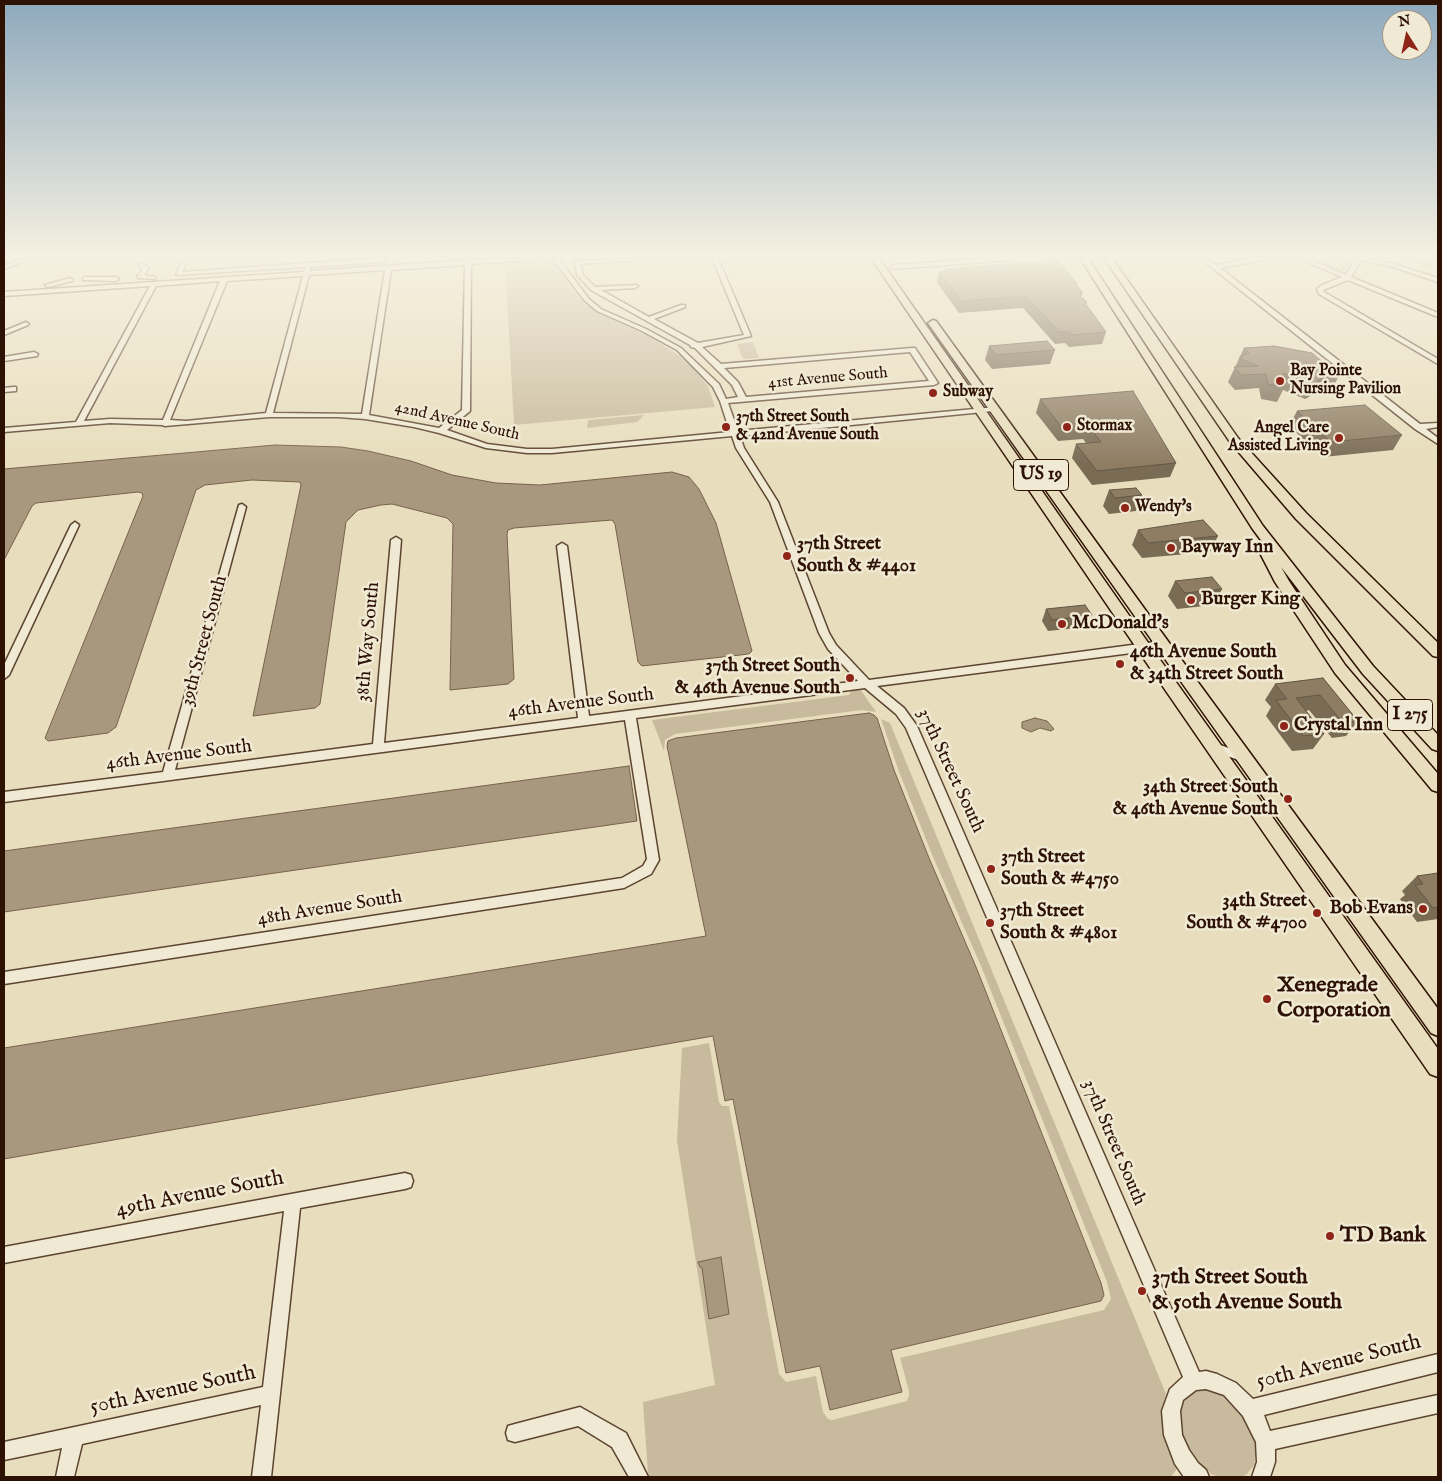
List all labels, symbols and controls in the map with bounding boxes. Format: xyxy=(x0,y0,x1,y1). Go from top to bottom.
north arrow xyxy=(1382,10,1432,60)
text: N xyxy=(1397,11,1412,31)
place label: Bay Pointe Nursing Pavilion xyxy=(1290,362,1401,400)
street label: 41st Avenue South xyxy=(767,364,889,394)
marker: Bay Pointe Nursing Pavilion xyxy=(1274,375,1286,387)
place label: Subway xyxy=(943,383,993,403)
marker: Subway xyxy=(927,387,939,399)
street label: 42nd Avenue South xyxy=(393,398,521,446)
place label: 37th Street South & 42nd Avenue South xyxy=(736,408,879,446)
place label: Stormax xyxy=(1077,417,1132,437)
place label: Angel Care Assisted Living xyxy=(1228,419,1329,457)
marker: 37th Street South & 42nd Avenue South xyxy=(720,421,732,433)
marker: Stormax xyxy=(1061,421,1073,433)
marker: Angel Care Assisted Living xyxy=(1333,432,1345,444)
road number: US 19 xyxy=(1014,460,1068,490)
place label: Wendy's xyxy=(1135,498,1192,518)
marker: Wendy's xyxy=(1119,502,1131,514)
place label: 37th Street South & #4401 xyxy=(797,534,916,578)
place label: Bayway Inn xyxy=(1181,537,1273,559)
marker: Bayway Inn xyxy=(1165,542,1177,554)
marker: 37th Street South & #4401 xyxy=(781,550,793,562)
street label: 39th Street South xyxy=(177,573,233,709)
street label: 38th Way South xyxy=(352,581,386,703)
place label: Burger King xyxy=(1201,589,1300,611)
marker: Burger King xyxy=(1185,594,1197,606)
place label: McDonald's xyxy=(1072,613,1169,635)
marker: McDonald's xyxy=(1056,618,1068,630)
place label: 46th Avenue South & 34th Street South xyxy=(1130,642,1283,686)
place label: 37th Street South & 46th Avenue South xyxy=(675,656,840,700)
marker: 46th Avenue South & 34th Street South xyxy=(1114,658,1126,670)
marker: 37th Street South & 46th Avenue South xyxy=(844,672,856,684)
street label: 46th Avenue South xyxy=(507,684,655,724)
road number: I 275 xyxy=(1388,700,1432,730)
street label: 37th Street South xyxy=(911,705,989,837)
place label: Crystal Inn xyxy=(1294,715,1383,737)
marker: Crystal Inn xyxy=(1278,720,1290,732)
street label: 46th Avenue South xyxy=(105,736,253,776)
place label: 34th Street South & 46th Avenue South xyxy=(1113,777,1278,821)
marker: 34th Street South & 46th Avenue South xyxy=(1282,793,1294,805)
place label: 37th Street South & #4750 xyxy=(1001,847,1119,891)
marker: 37th Street South & #4750 xyxy=(985,863,997,875)
street label: 48th Avenue South xyxy=(256,886,404,932)
place label: 34th Street South & #4700 xyxy=(1186,891,1307,935)
place label: Bob Evans xyxy=(1329,898,1413,920)
place label: 37th Street South & #4801 xyxy=(1000,901,1117,945)
marker: Bob Evans xyxy=(1417,903,1429,915)
marker: 34th Street South & #4700 xyxy=(1311,907,1323,919)
marker: 37th Street South & #4801 xyxy=(984,917,996,929)
place label: Xenegrade Corporation xyxy=(1277,973,1391,1024)
marker: Xenegrade Corporation xyxy=(1261,993,1273,1005)
street label: 37th Street South xyxy=(1076,1077,1150,1209)
street label: 49th Avenue South xyxy=(114,1166,286,1224)
place label: TD Bank xyxy=(1340,1223,1426,1249)
marker: TD Bank xyxy=(1324,1230,1336,1242)
place label: 37th Street South & 50th Avenue South xyxy=(1152,1265,1342,1316)
marker: 37th Street South & 50th Avenue South xyxy=(1136,1285,1148,1297)
street label: 50th Avenue South xyxy=(1254,1330,1424,1396)
street label: 50th Avenue South xyxy=(88,1361,258,1421)

